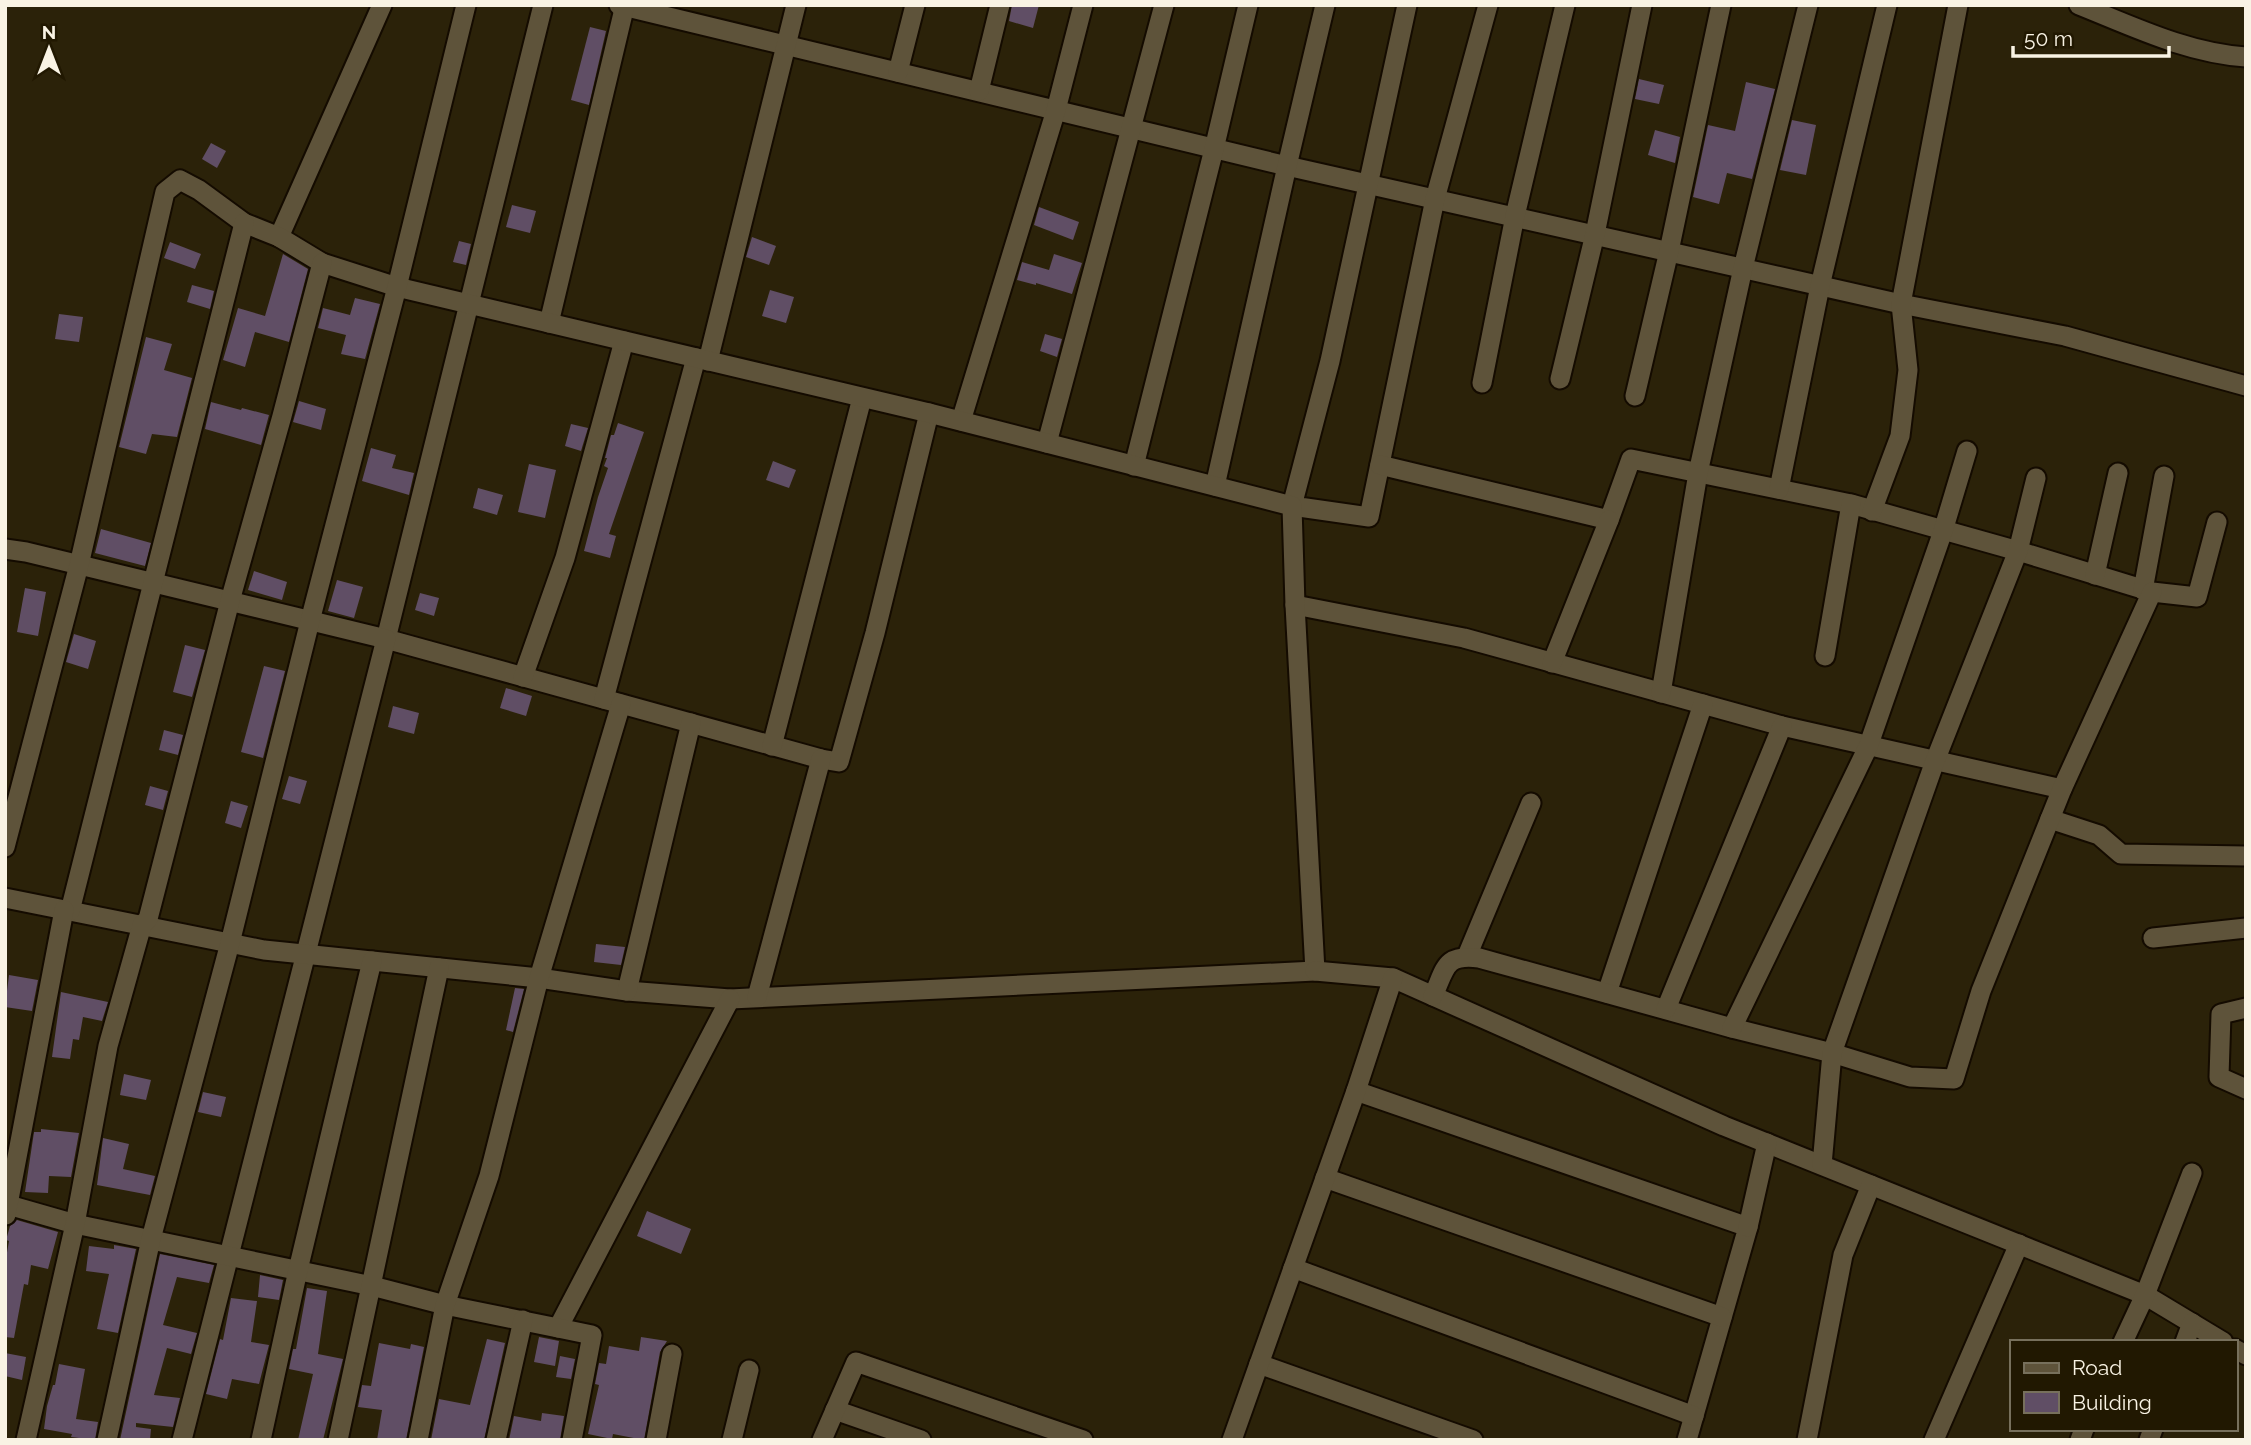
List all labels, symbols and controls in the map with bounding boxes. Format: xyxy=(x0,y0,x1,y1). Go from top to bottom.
north arrow xyxy=(14,14,84,84)
scale bar xyxy=(2013,14,2169,58)
text: N xyxy=(42,21,56,43)
text: 50 m xyxy=(2024,26,2073,51)
legend xyxy=(2010,1340,2237,1431)
text: Road xyxy=(2072,1355,2122,1380)
text: Building xyxy=(2072,1390,2152,1415)

